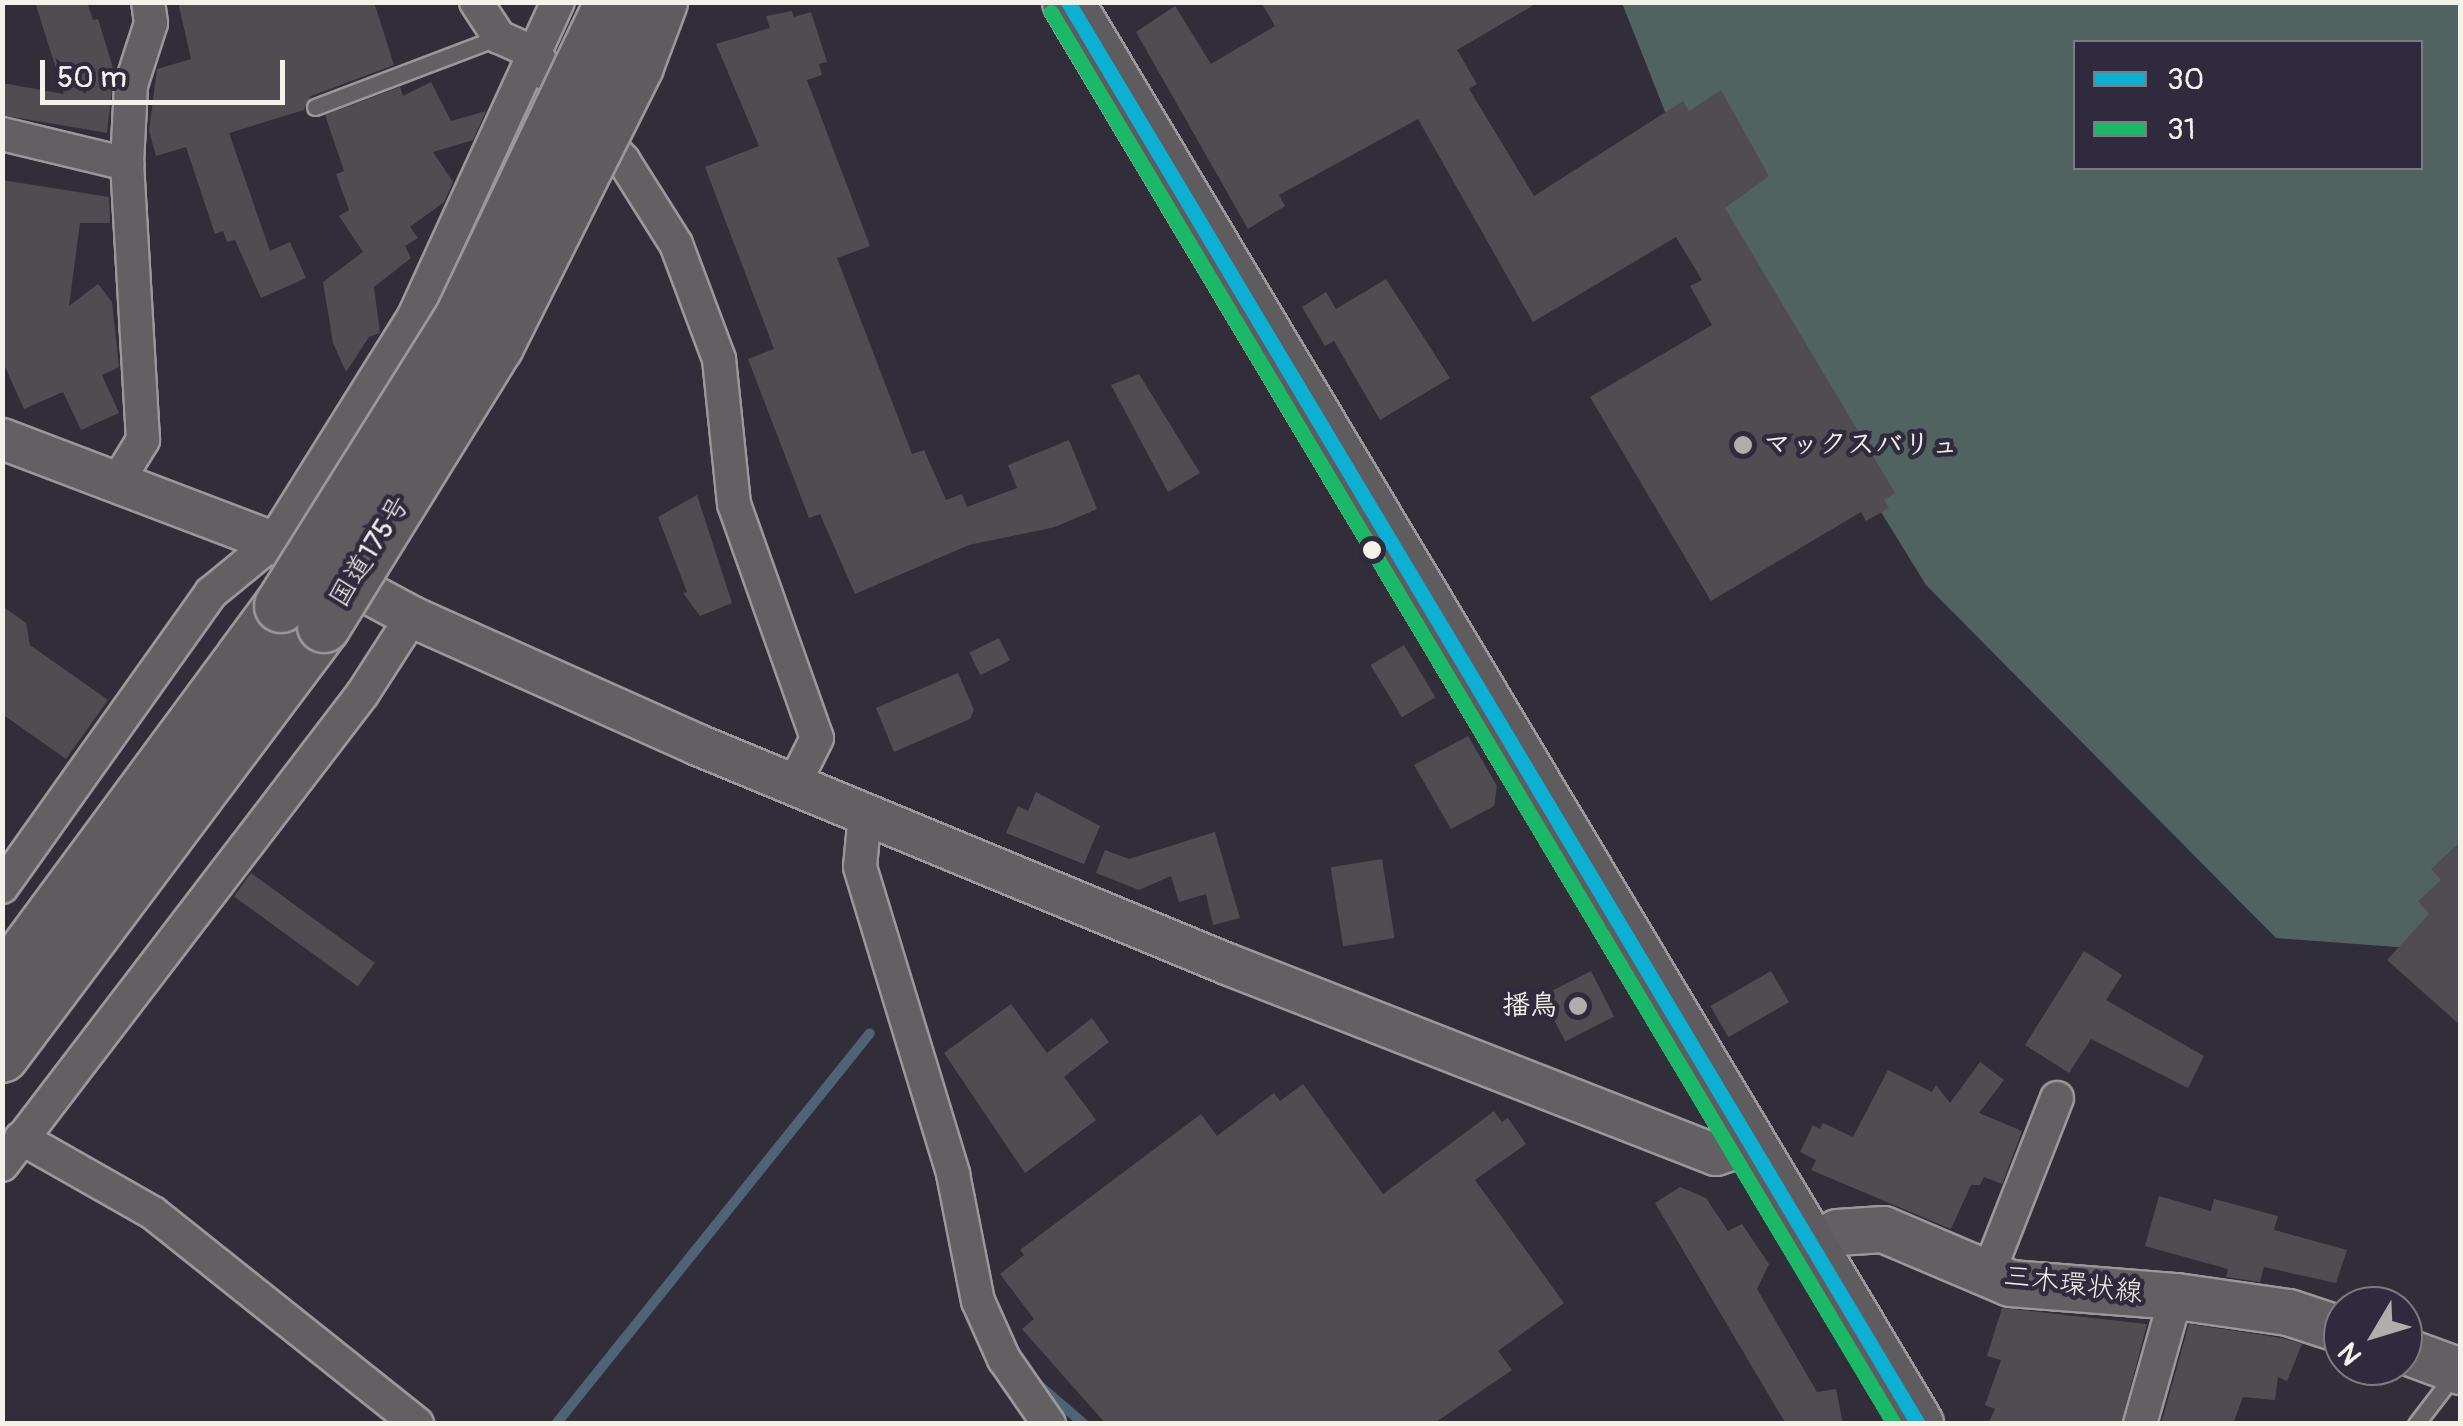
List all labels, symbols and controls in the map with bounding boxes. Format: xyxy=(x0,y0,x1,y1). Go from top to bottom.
scale bar xyxy=(45,40,290,102)
legend xyxy=(2073,40,2423,170)
text: 50 m xyxy=(57,59,127,96)
text: 30 xyxy=(2167,61,2204,98)
text: 31 xyxy=(2167,111,2195,148)
place label: マックスバリュ xyxy=(1763,428,1959,462)
marker: マックスバリュ xyxy=(1732,434,1754,456)
street label: 国道175号 xyxy=(323,490,417,614)
unlabelled marker xyxy=(1362,540,1382,560)
place label: 播鳥 xyxy=(1502,989,1558,1023)
marker: 播鳥 xyxy=(1567,995,1589,1017)
street label: 三木環状線 xyxy=(2001,1260,2145,1310)
north arrow xyxy=(2323,1286,2423,1386)
text: N xyxy=(2331,1335,2370,1372)

